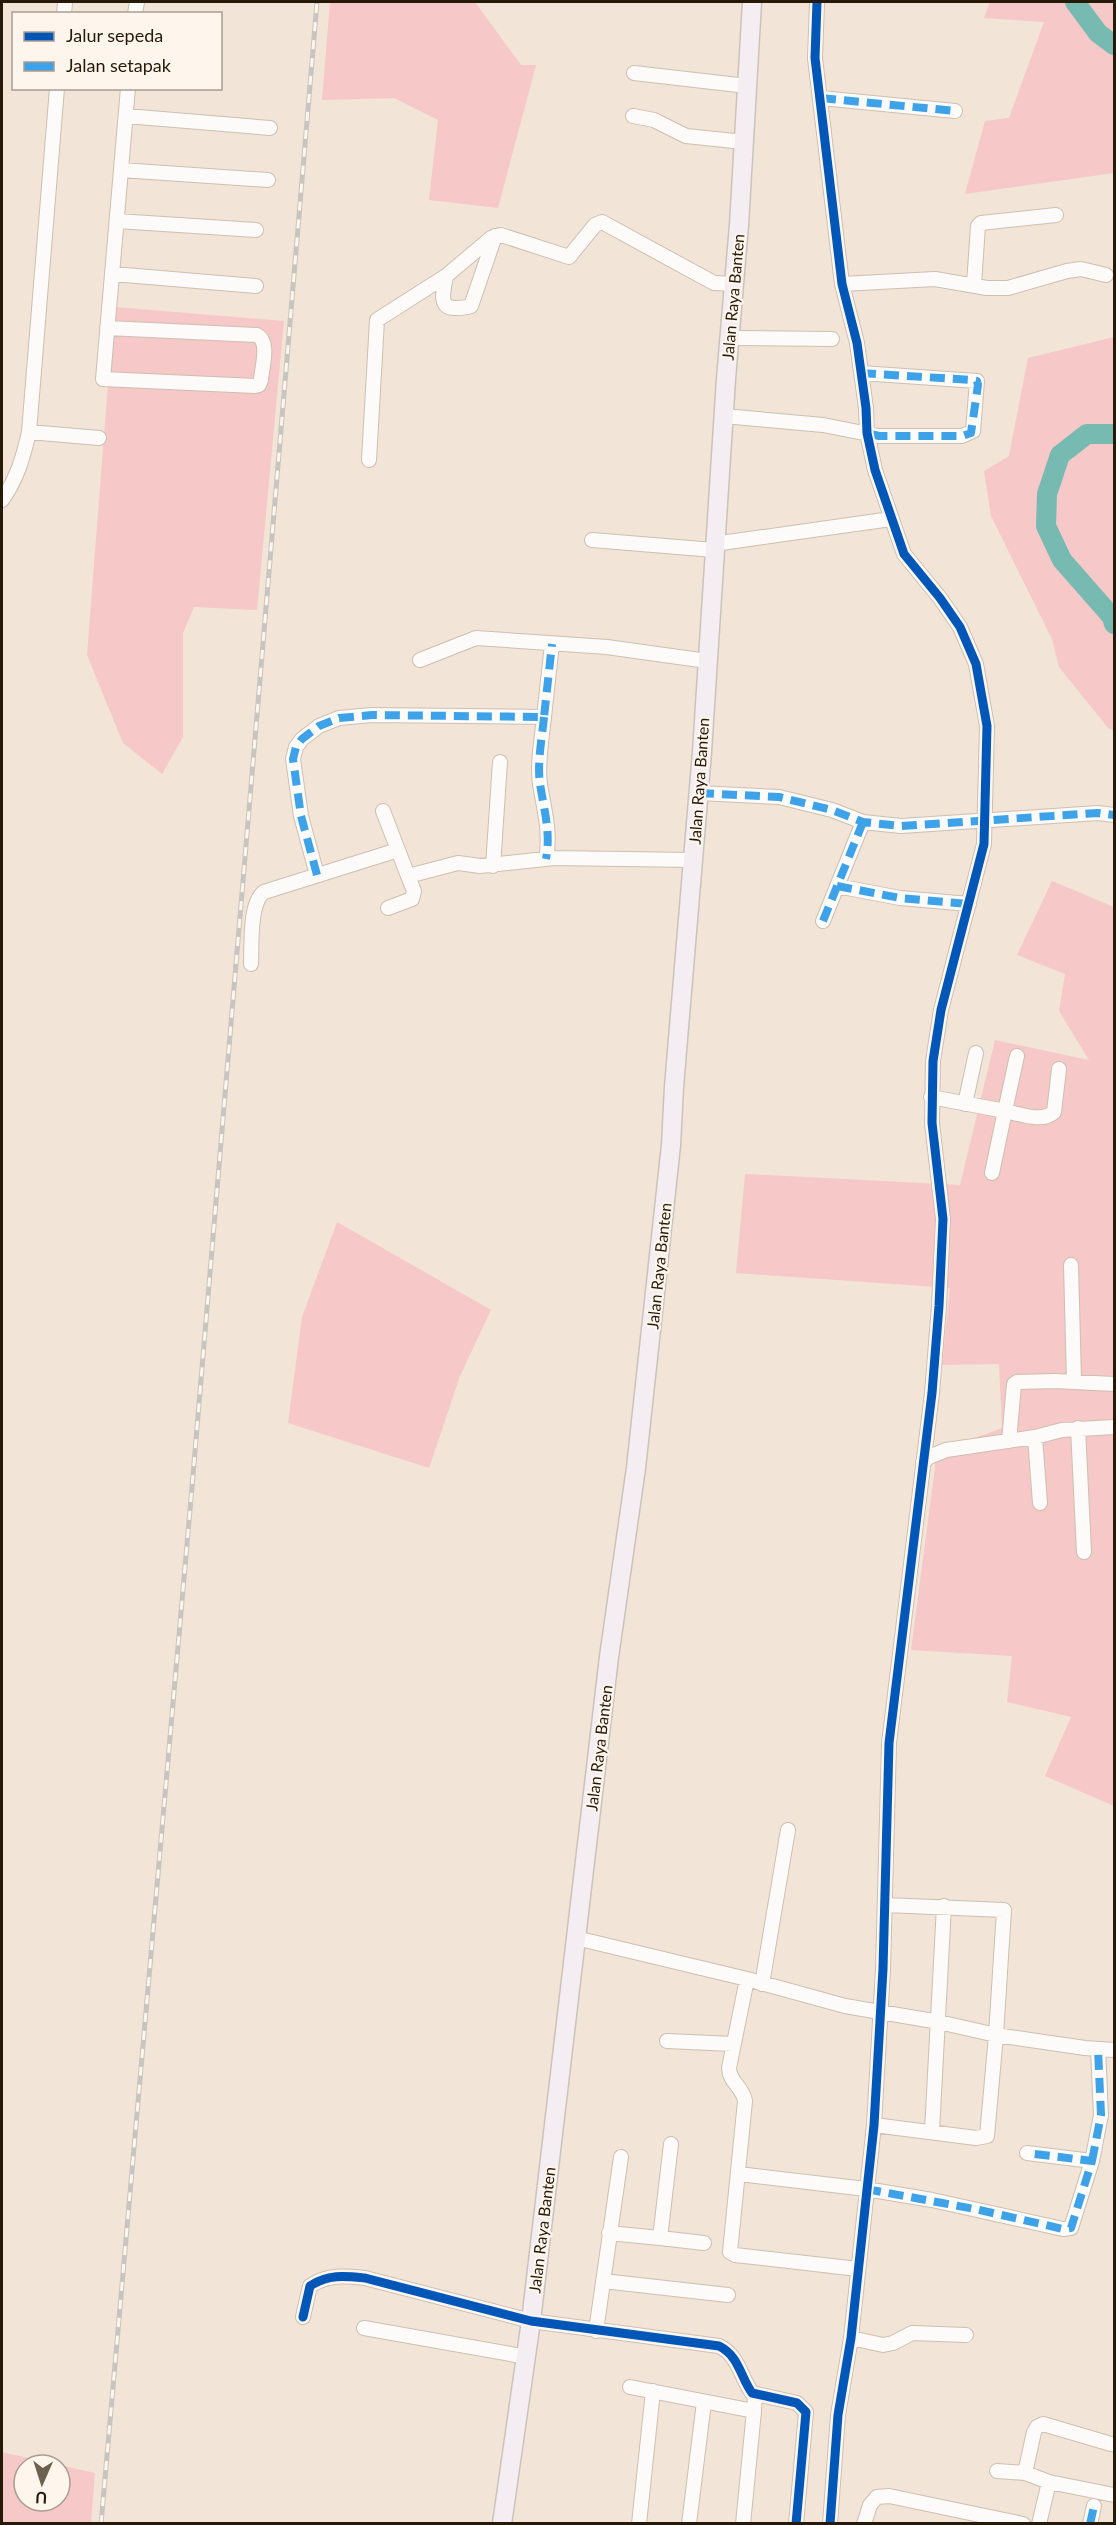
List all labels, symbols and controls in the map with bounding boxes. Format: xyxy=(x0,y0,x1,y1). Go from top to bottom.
legend xyxy=(12,12,222,90)
text: Jalur sepeda xyxy=(66,24,163,46)
text: Jalan setapak xyxy=(66,54,172,76)
street label: Jalan Raya Banten xyxy=(718,233,748,361)
street label: Jalan Raya Banten xyxy=(685,717,712,845)
street label: Jalan Raya Banten xyxy=(642,1202,675,1330)
street label: Jalan Raya Banten xyxy=(581,1684,616,1812)
street label: Jalan Raya Banten xyxy=(524,2166,559,2294)
north arrow xyxy=(12,2453,72,2513)
text: U xyxy=(35,2489,48,2508)

